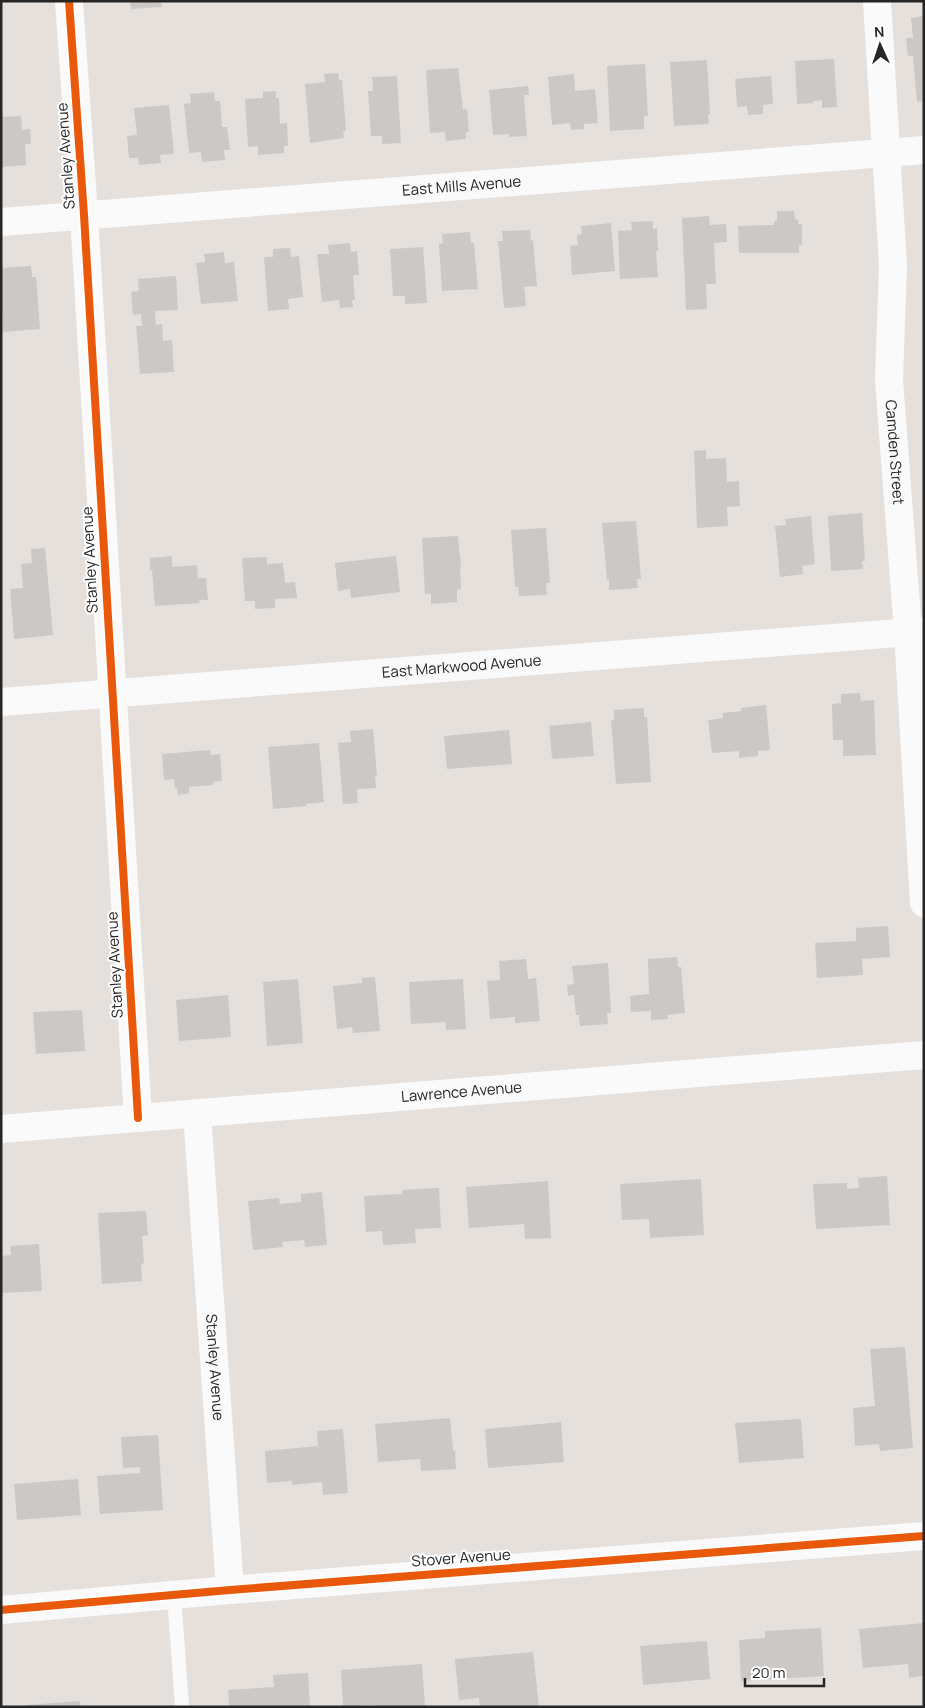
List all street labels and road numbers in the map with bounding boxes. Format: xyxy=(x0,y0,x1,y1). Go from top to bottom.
street label: Stanley Avenue xyxy=(51,102,80,210)
street label: East Mills Avenue xyxy=(401,170,522,201)
street label: Camden Street xyxy=(881,399,909,505)
street label: Stanley Avenue xyxy=(76,506,103,614)
street label: East Markwood Avenue xyxy=(381,649,542,683)
street label: Stanley Avenue xyxy=(101,911,128,1019)
street label: Lawrence Avenue xyxy=(400,1076,523,1107)
street label: Stanley Avenue xyxy=(201,1313,229,1422)
street label: Stover Avenue xyxy=(411,1544,511,1571)

